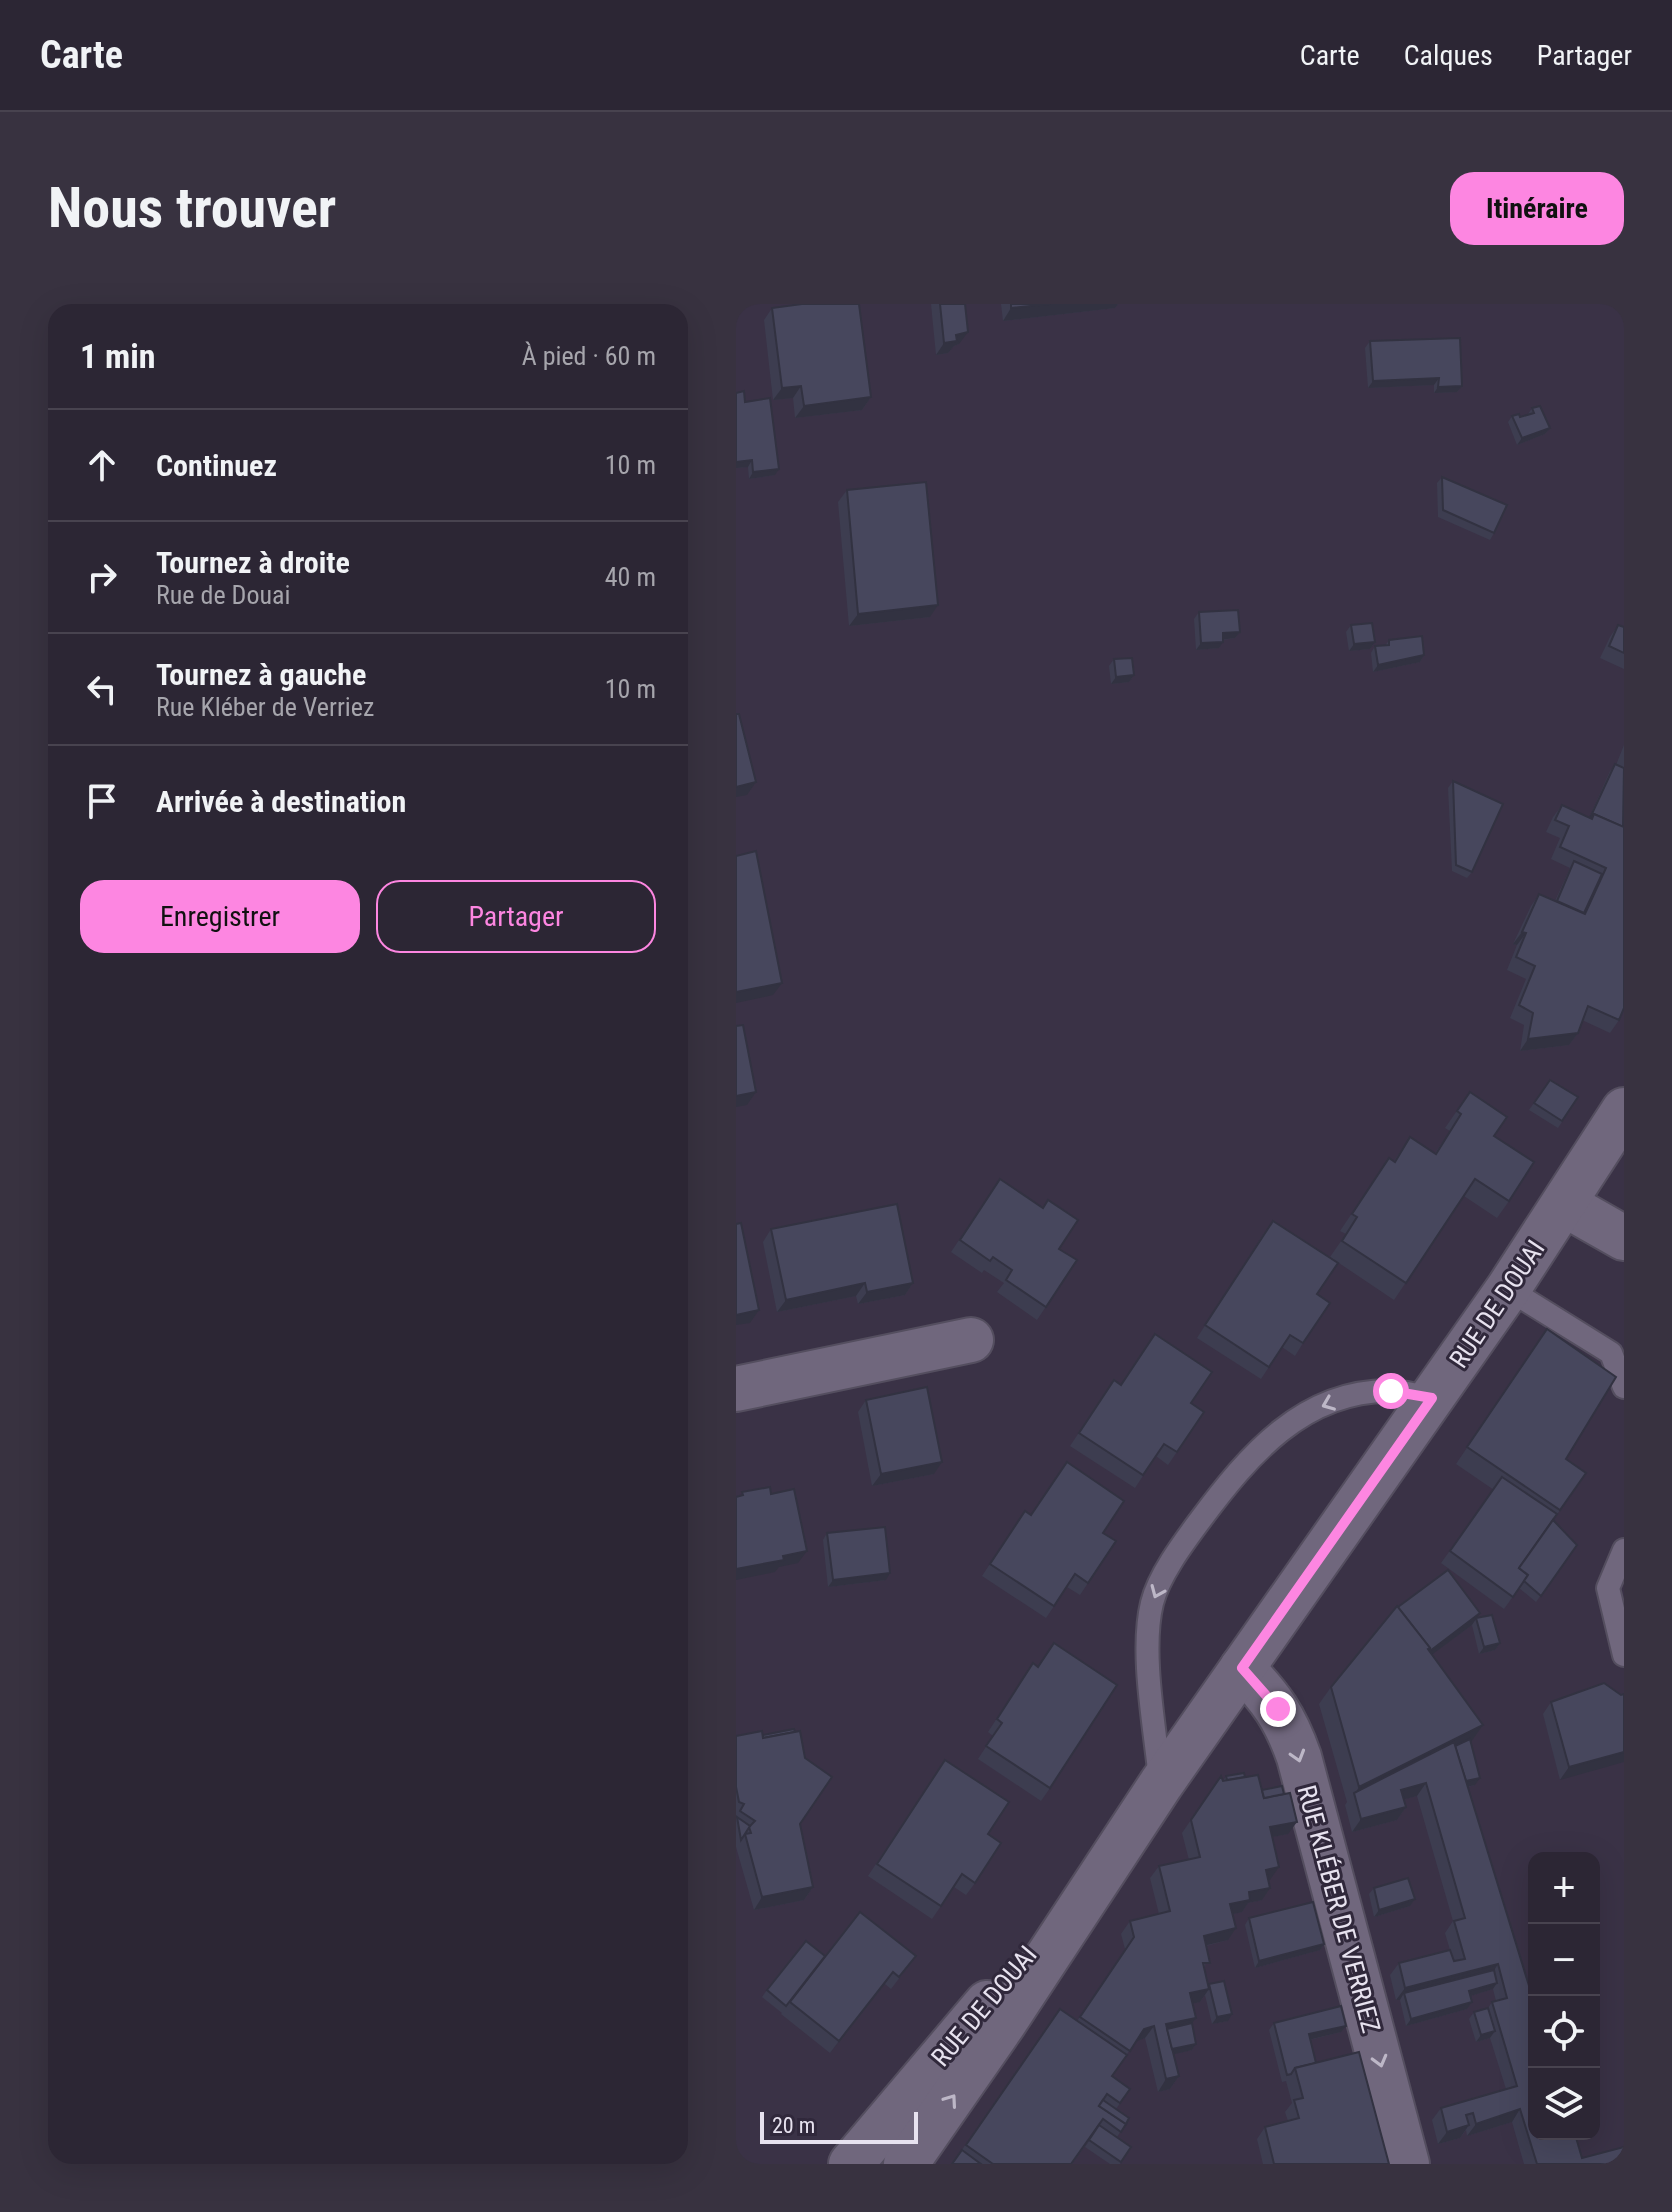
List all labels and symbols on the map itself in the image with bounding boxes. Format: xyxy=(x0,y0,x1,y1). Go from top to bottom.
street label: RUE DE DOUAI xyxy=(1443,1235,1551,1373)
route start xyxy=(1373,1373,1409,1409)
one-way arrow xyxy=(1322,1394,1336,1411)
one-way arrow xyxy=(1151,1584,1167,1598)
route end xyxy=(1260,1691,1296,1727)
one-way arrow xyxy=(1289,1749,1305,1763)
street label: RUE KLÉBER DE VERRIEZ xyxy=(1291,1782,1387,2036)
street label: RUE DE DOUAI xyxy=(925,1940,1043,2072)
one-way arrow xyxy=(1370,2054,1387,2068)
one-way arrow xyxy=(941,2094,956,2108)
scale bar xyxy=(760,2108,918,2144)

